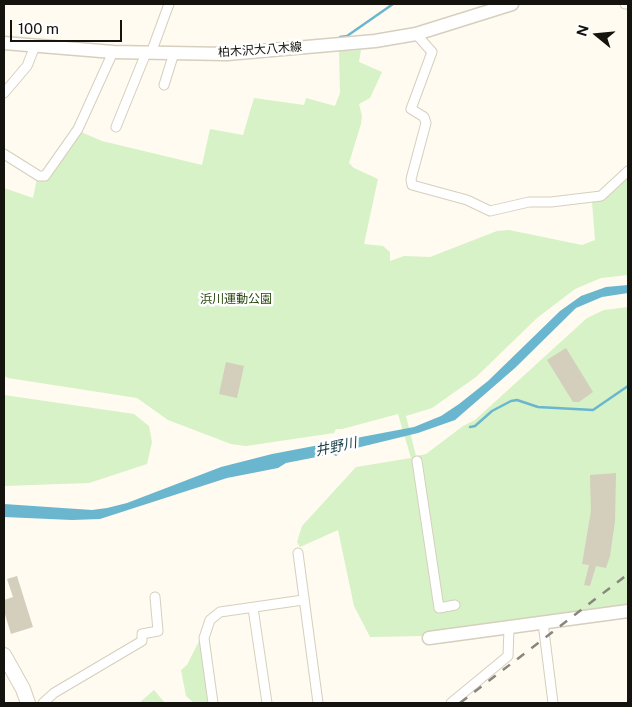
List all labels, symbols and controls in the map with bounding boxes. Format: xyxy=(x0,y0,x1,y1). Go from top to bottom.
scale bar xyxy=(12,10,125,42)
north arrow xyxy=(572,10,622,60)
text: 100 m xyxy=(18,20,59,37)
text: N xyxy=(573,23,592,38)
street label: 柏木沢大八木線 xyxy=(218,40,302,60)
park label: 浜川運動公園 xyxy=(200,292,272,306)
water label: 井野川 xyxy=(314,434,358,460)

